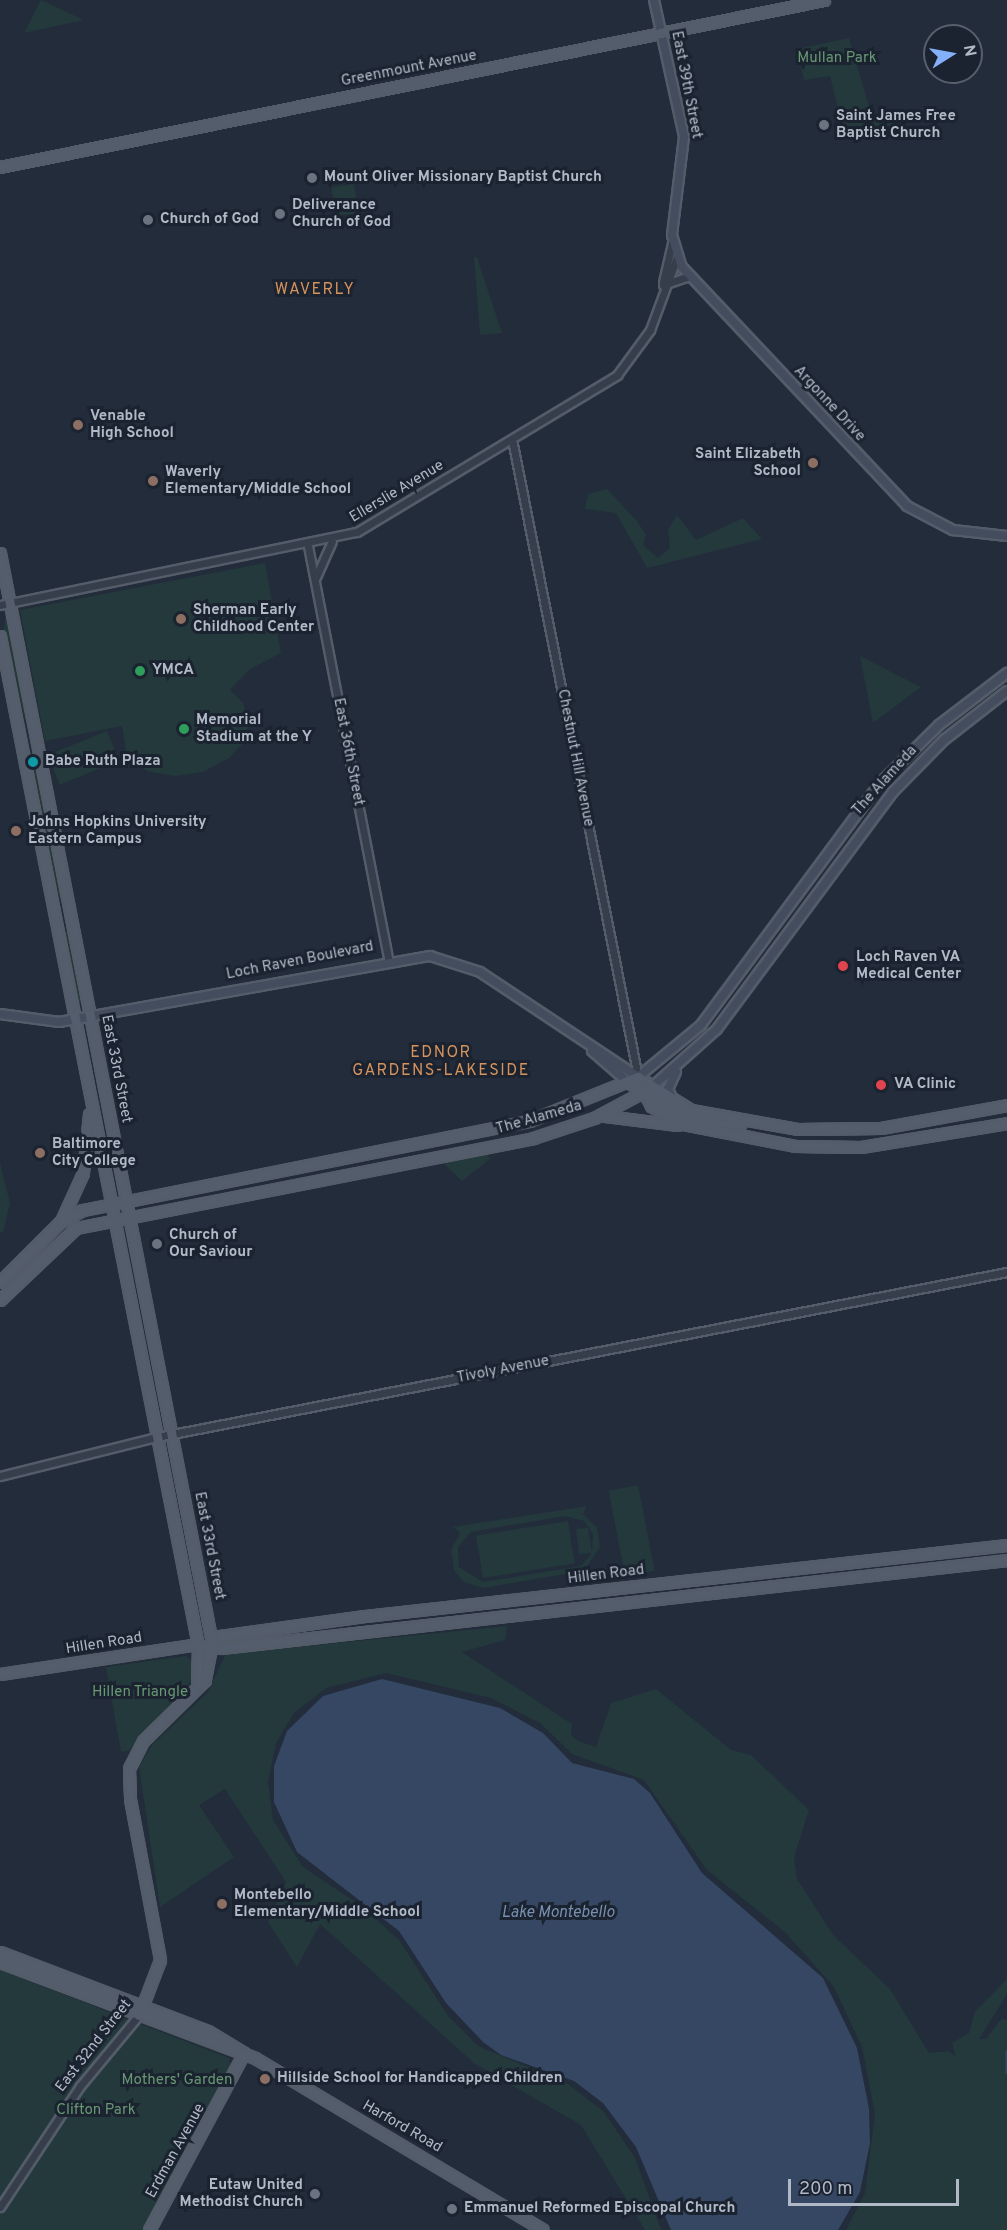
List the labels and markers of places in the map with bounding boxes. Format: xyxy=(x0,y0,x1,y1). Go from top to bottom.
place label: Saint James Free Baptist Church xyxy=(836,107,956,142)
marker: Saint James Free Baptist Church xyxy=(817,118,831,132)
place label: Mount Oliver Missionary Baptist Church xyxy=(324,169,602,187)
marker: Mount Oliver Missionary Baptist Church xyxy=(305,171,319,185)
place label: Deliverance Church of God xyxy=(292,196,391,231)
marker: Deliverance Church of God xyxy=(273,207,287,221)
place label: Church of God xyxy=(160,211,259,229)
marker: Church of God xyxy=(141,213,155,227)
place label: Venable High School xyxy=(90,407,174,442)
marker: Venable High School xyxy=(71,418,85,432)
place label: Saint Elizabeth School xyxy=(695,445,801,480)
marker: Saint Elizabeth School xyxy=(806,456,820,470)
place label: Waverly Elementary/Middle School xyxy=(165,463,351,498)
marker: Waverly Elementary/Middle School xyxy=(146,474,160,488)
place label: Sherman Early Childhood Center xyxy=(193,601,314,636)
marker: Sherman Early Childhood Center xyxy=(174,612,188,626)
place label: YMCA xyxy=(152,662,194,680)
marker: YMCA xyxy=(133,664,147,678)
place label: Memorial Stadium at the Y xyxy=(196,711,313,746)
marker: Memorial Stadium at the Y xyxy=(177,722,191,736)
place label: Babe Ruth Plaza xyxy=(45,753,161,771)
marker: Babe Ruth Plaza xyxy=(26,755,40,769)
place label: Johns Hopkins University Eastern Campus xyxy=(28,813,207,848)
marker: Johns Hopkins University Eastern Campus xyxy=(9,824,23,838)
place label: Loch Raven VA Medical Center xyxy=(856,948,961,983)
marker: Loch Raven VA Medical Center xyxy=(834,957,852,975)
marker: VA Clinic xyxy=(872,1076,890,1094)
place label: VA Clinic xyxy=(894,1076,957,1094)
place label: Baltimore City College xyxy=(52,1135,136,1170)
marker: Baltimore City College xyxy=(33,1146,47,1160)
place label: Church of Our Saviour xyxy=(169,1226,252,1261)
marker: Church of Our Saviour xyxy=(150,1237,164,1251)
place label: Montebello Elementary/Middle School xyxy=(234,1886,420,1921)
marker: Montebello Elementary/Middle School xyxy=(215,1897,229,1911)
place label: Hillside School for Handicapped Children xyxy=(277,2070,563,2088)
marker: Hillside School for Handicapped Children xyxy=(258,2072,272,2086)
place label: Eutaw United Methodist Church xyxy=(180,2176,303,2211)
marker: Eutaw United Methodist Church xyxy=(308,2187,322,2201)
place label: Emmanuel Reformed Episcopal Church xyxy=(464,2200,735,2218)
marker: Emmanuel Reformed Episcopal Church xyxy=(445,2202,459,2216)

